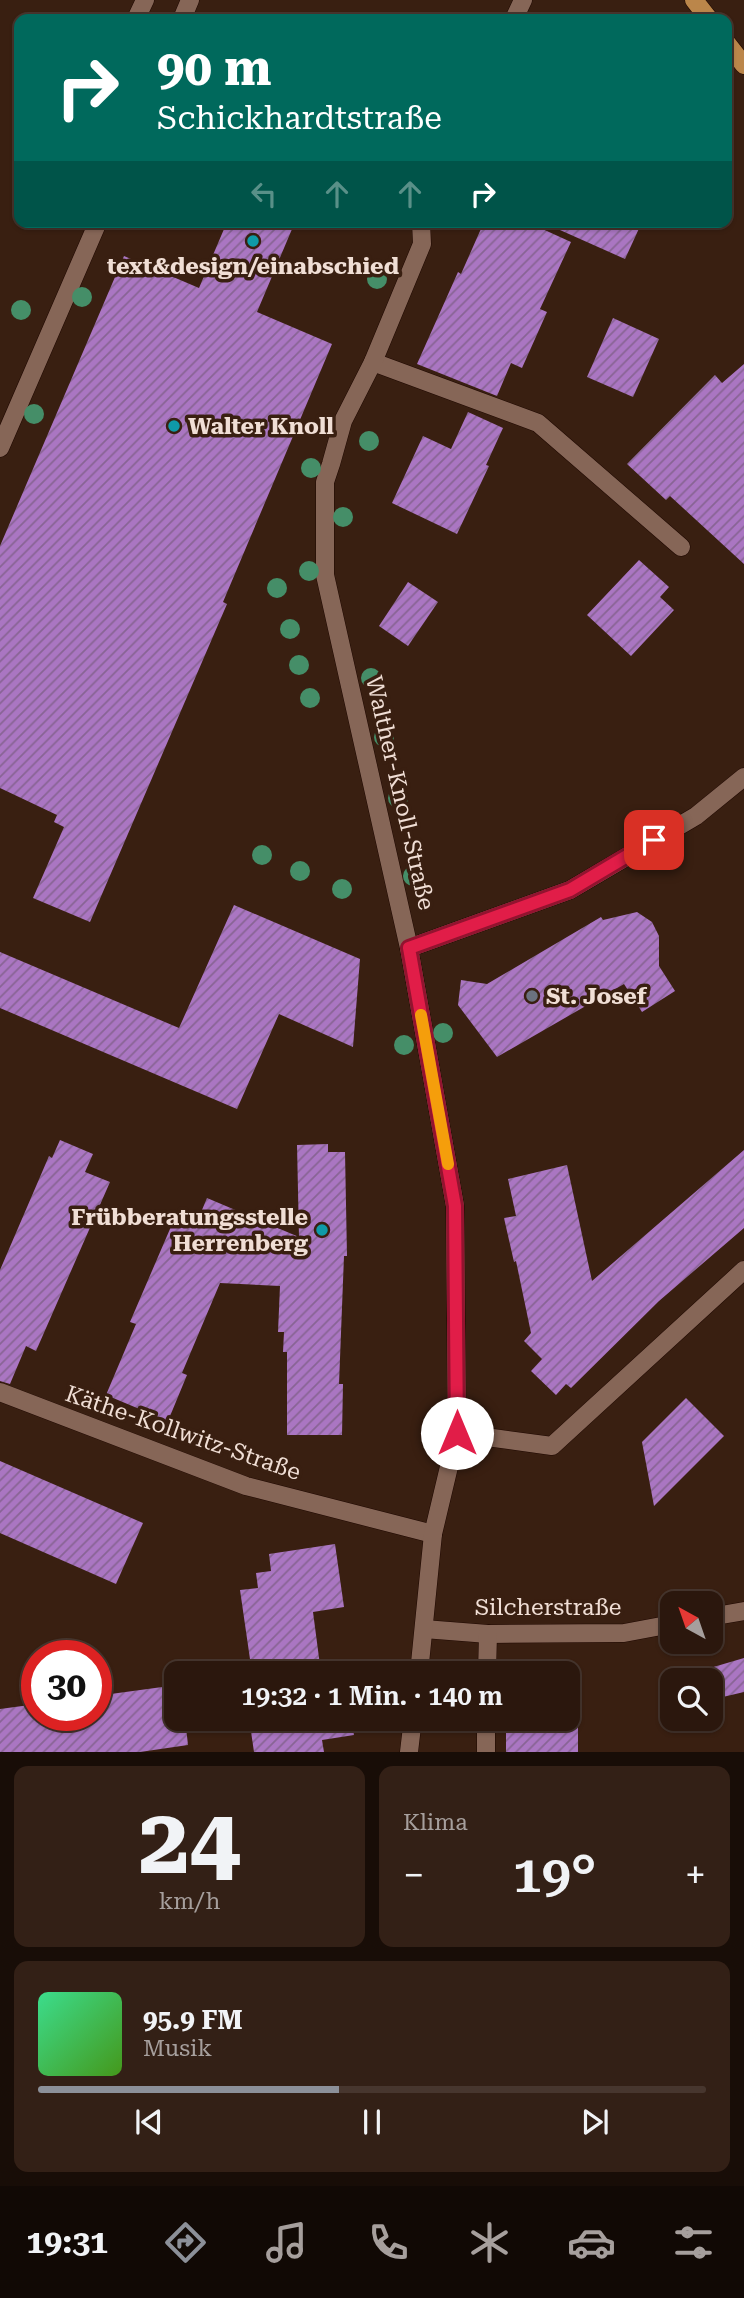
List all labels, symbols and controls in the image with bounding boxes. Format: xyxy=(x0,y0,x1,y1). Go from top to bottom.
text: 90 m xyxy=(157,40,272,97)
icon: right xyxy=(42,42,133,133)
text: Schickhardtstraße xyxy=(157,99,442,137)
icon: left xyxy=(245,175,283,213)
icon: ahead xyxy=(318,175,356,213)
icon: ahead xyxy=(391,175,429,213)
icon: right xyxy=(464,175,502,213)
marker: text&design/einabschied xyxy=(245,233,261,249)
place label: text&design/einabschied xyxy=(107,253,399,280)
place label: Walter Knoll xyxy=(188,413,334,440)
marker: Walter Knoll xyxy=(166,418,182,434)
street label: Walther-Knoll-Straße xyxy=(360,673,440,913)
pin xyxy=(624,810,684,870)
icon: arrive xyxy=(635,821,673,859)
place label: St. Josef xyxy=(546,983,648,1010)
marker: St. Josef xyxy=(524,988,540,1004)
place label: Frübberatungsstelle Herrenberg xyxy=(71,1204,309,1257)
marker: Frübberatungsstelle Herrenberg xyxy=(314,1222,330,1238)
street label: Käthe-Kollwitz-Straße xyxy=(62,1380,304,1486)
position arrow xyxy=(420,1396,494,1470)
north arrow xyxy=(660,1591,723,1654)
map controls xyxy=(660,1591,723,1731)
street label: Silcherstraße xyxy=(475,1594,621,1621)
speed limit sign: 30 xyxy=(21,1640,112,1731)
button: search xyxy=(660,1668,723,1731)
text: 19:32 · 1 Min. · 140 m xyxy=(241,1681,503,1711)
text: 24 xyxy=(139,1789,240,1895)
text: Klima xyxy=(403,1809,468,1836)
text: 19° xyxy=(513,1844,596,1905)
text: − xyxy=(403,1853,424,1897)
text: + xyxy=(685,1853,706,1897)
text: km/h xyxy=(159,1888,220,1915)
text: 95.9 FM xyxy=(143,2005,243,2035)
text: Musik xyxy=(143,2035,212,2062)
icon: previous xyxy=(130,2103,168,2141)
icon: pause xyxy=(353,2103,391,2141)
icon: next xyxy=(576,2103,614,2141)
icon: directions xyxy=(161,2218,210,2267)
icon: music xyxy=(262,2218,311,2267)
icon: phone xyxy=(364,2218,413,2267)
icon: climate xyxy=(465,2218,514,2267)
icon: car xyxy=(567,2218,616,2267)
icon: filters xyxy=(669,2218,718,2267)
text: 19:31 xyxy=(26,2223,108,2261)

